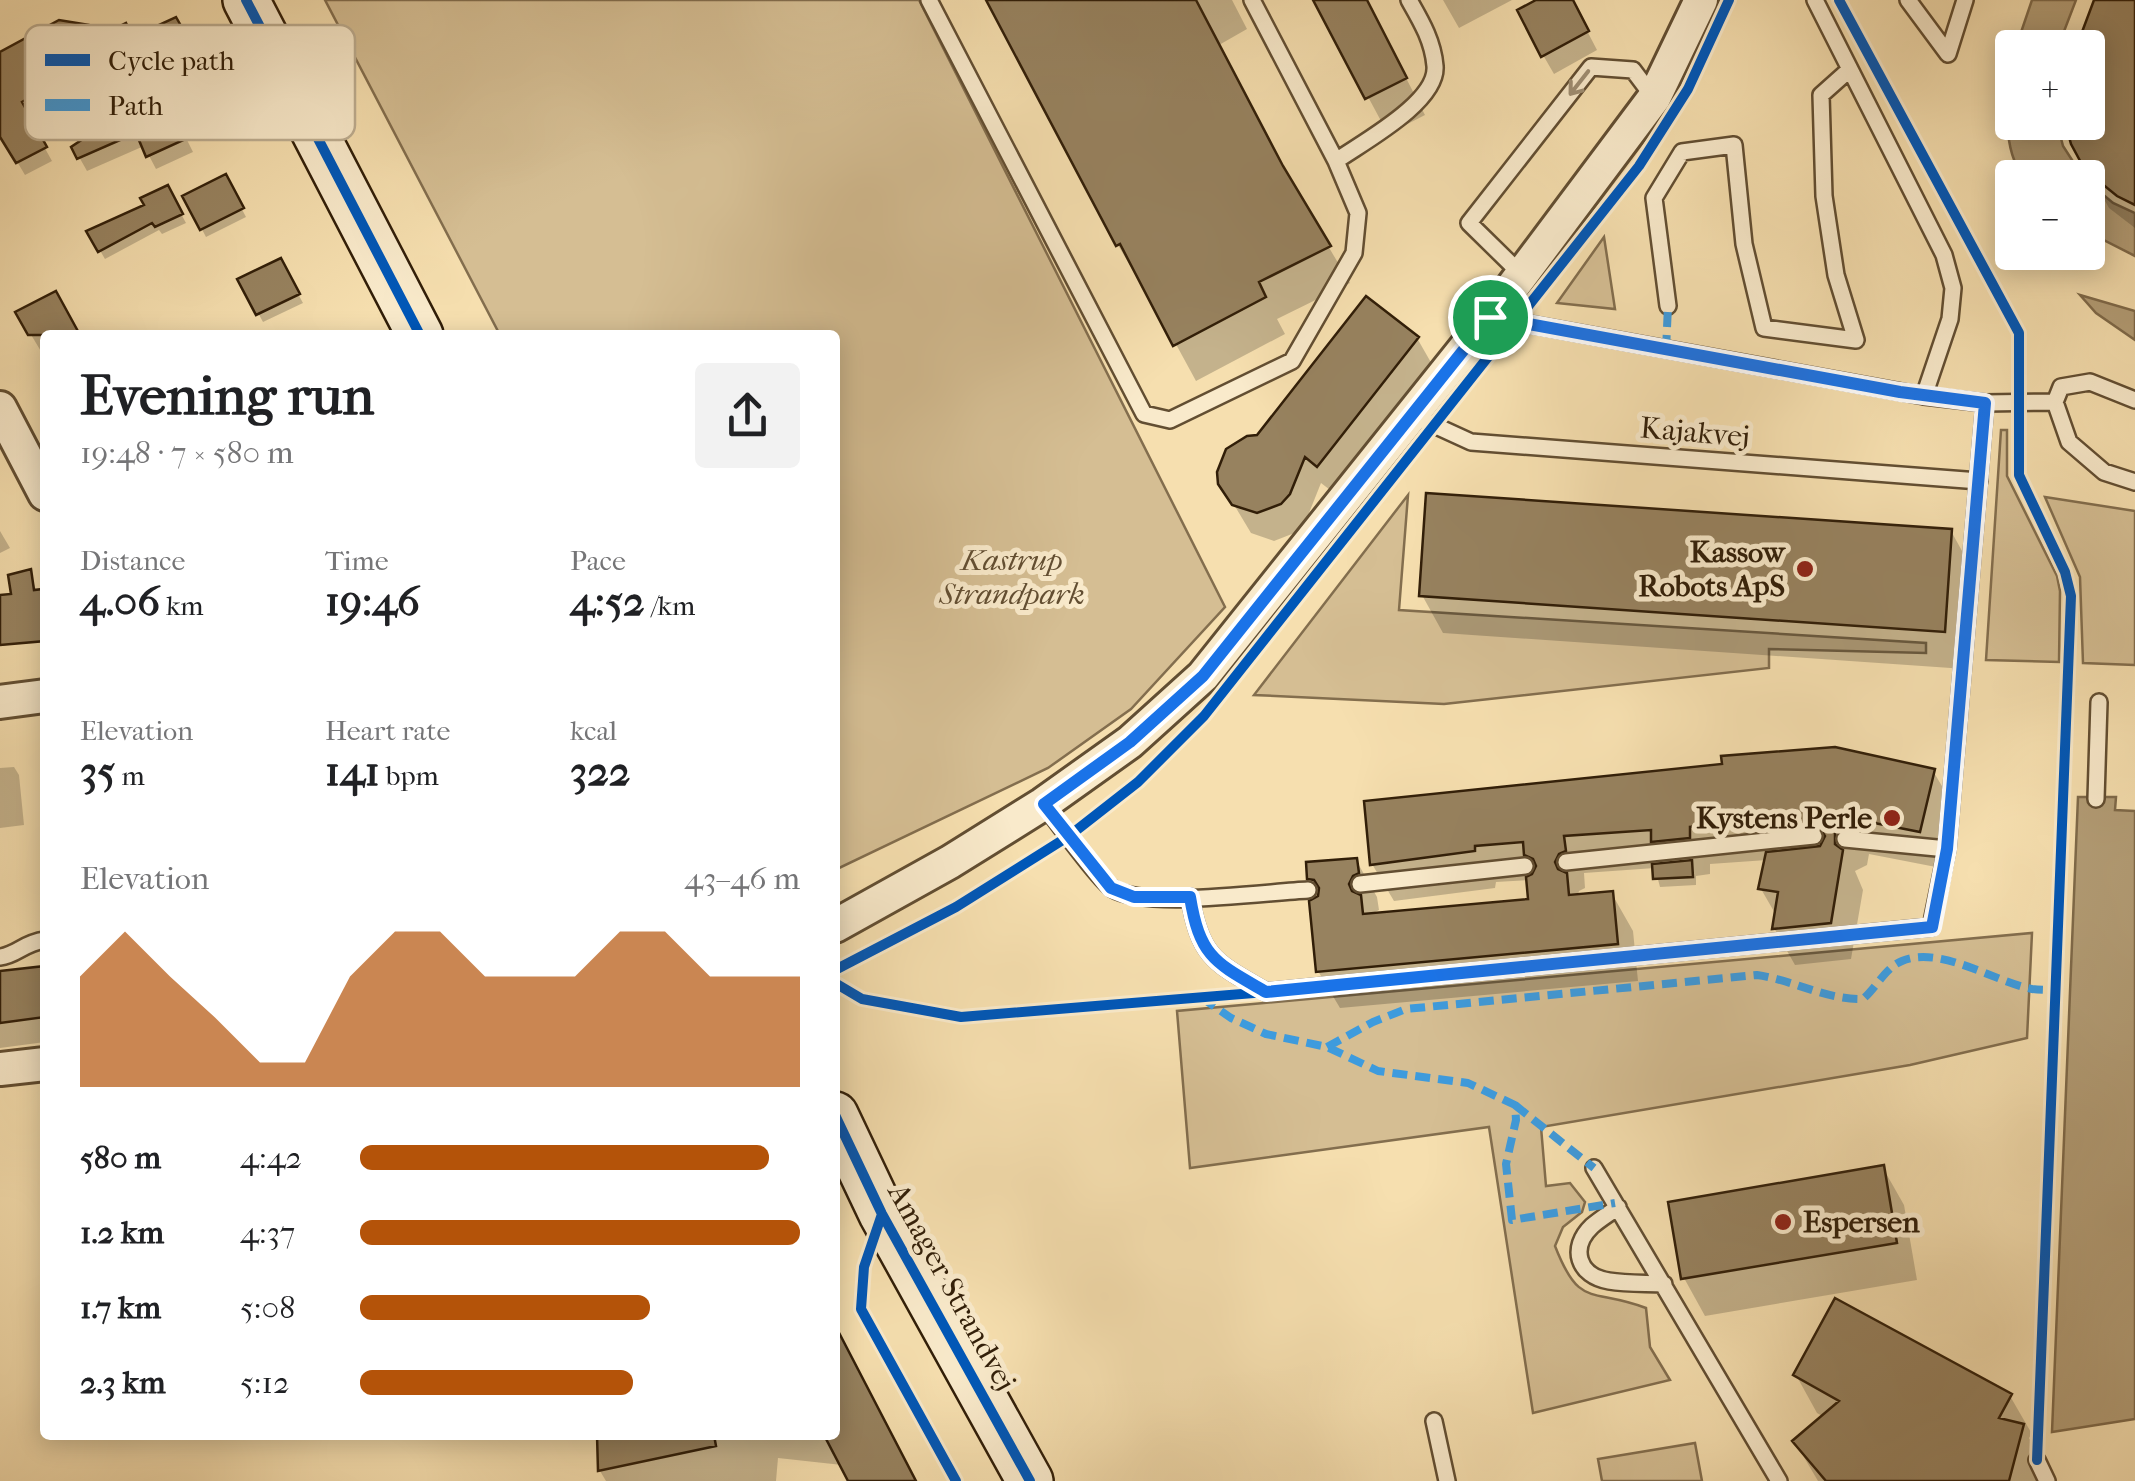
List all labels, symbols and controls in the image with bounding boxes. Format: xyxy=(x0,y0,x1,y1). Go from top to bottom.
legend xyxy=(25,25,355,140)
map controls xyxy=(1995,30,2105,270)
button: + xyxy=(1995,30,2105,140)
text: Cycle path xyxy=(108,44,235,77)
one-way arrow xyxy=(1568,69,1589,96)
text: Path xyxy=(108,89,164,122)
button: − xyxy=(1995,160,2105,270)
pin xyxy=(1448,275,1533,360)
icon: arrive xyxy=(1463,290,1518,345)
button: share xyxy=(695,363,800,468)
text: Evening run xyxy=(80,364,374,428)
street label: Kajakvej xyxy=(1639,410,1751,455)
text: 19:48 · 7 × 580 m xyxy=(80,434,294,471)
place label: Kassow Robots ApS xyxy=(1638,535,1787,604)
park label: Kastrup Strandpark xyxy=(938,543,1085,612)
text: Distance xyxy=(80,544,185,577)
text: Time xyxy=(325,544,389,577)
text: Pace xyxy=(570,544,626,577)
marker: Kassow Robots ApS xyxy=(1794,558,1816,580)
text: 4.06 xyxy=(80,577,160,626)
text: 19:46 xyxy=(325,577,420,626)
text: 4:52 xyxy=(570,577,645,626)
text: km xyxy=(160,589,204,622)
text: /km xyxy=(645,589,695,622)
text: Elevation xyxy=(80,714,193,747)
text: Heart rate xyxy=(325,714,450,747)
text: kcal xyxy=(570,714,617,747)
text: 35 xyxy=(80,747,115,796)
text: 141 xyxy=(325,747,380,796)
text: 322 xyxy=(570,747,630,796)
text: m xyxy=(115,759,145,792)
text: bpm xyxy=(380,759,439,792)
place label: Kystens Perle xyxy=(1696,801,1872,836)
marker: Kystens Perle xyxy=(1881,807,1903,829)
text: Elevation xyxy=(80,860,209,897)
text: 43–46 m xyxy=(684,860,800,897)
text: 580 m xyxy=(80,1139,161,1176)
text: 4:42 xyxy=(240,1139,302,1176)
street label: Amager Strandvej xyxy=(880,1177,1023,1397)
place label: Espersen xyxy=(1803,1205,1920,1240)
marker: Espersen xyxy=(1772,1211,1794,1233)
text: 1.2 km xyxy=(80,1214,164,1251)
text: 4:37 xyxy=(240,1214,295,1251)
text: 1.7 km xyxy=(80,1289,161,1326)
text: 5:08 xyxy=(240,1289,295,1326)
text: 2.3 km xyxy=(80,1364,166,1401)
text: 5:12 xyxy=(240,1364,289,1401)

